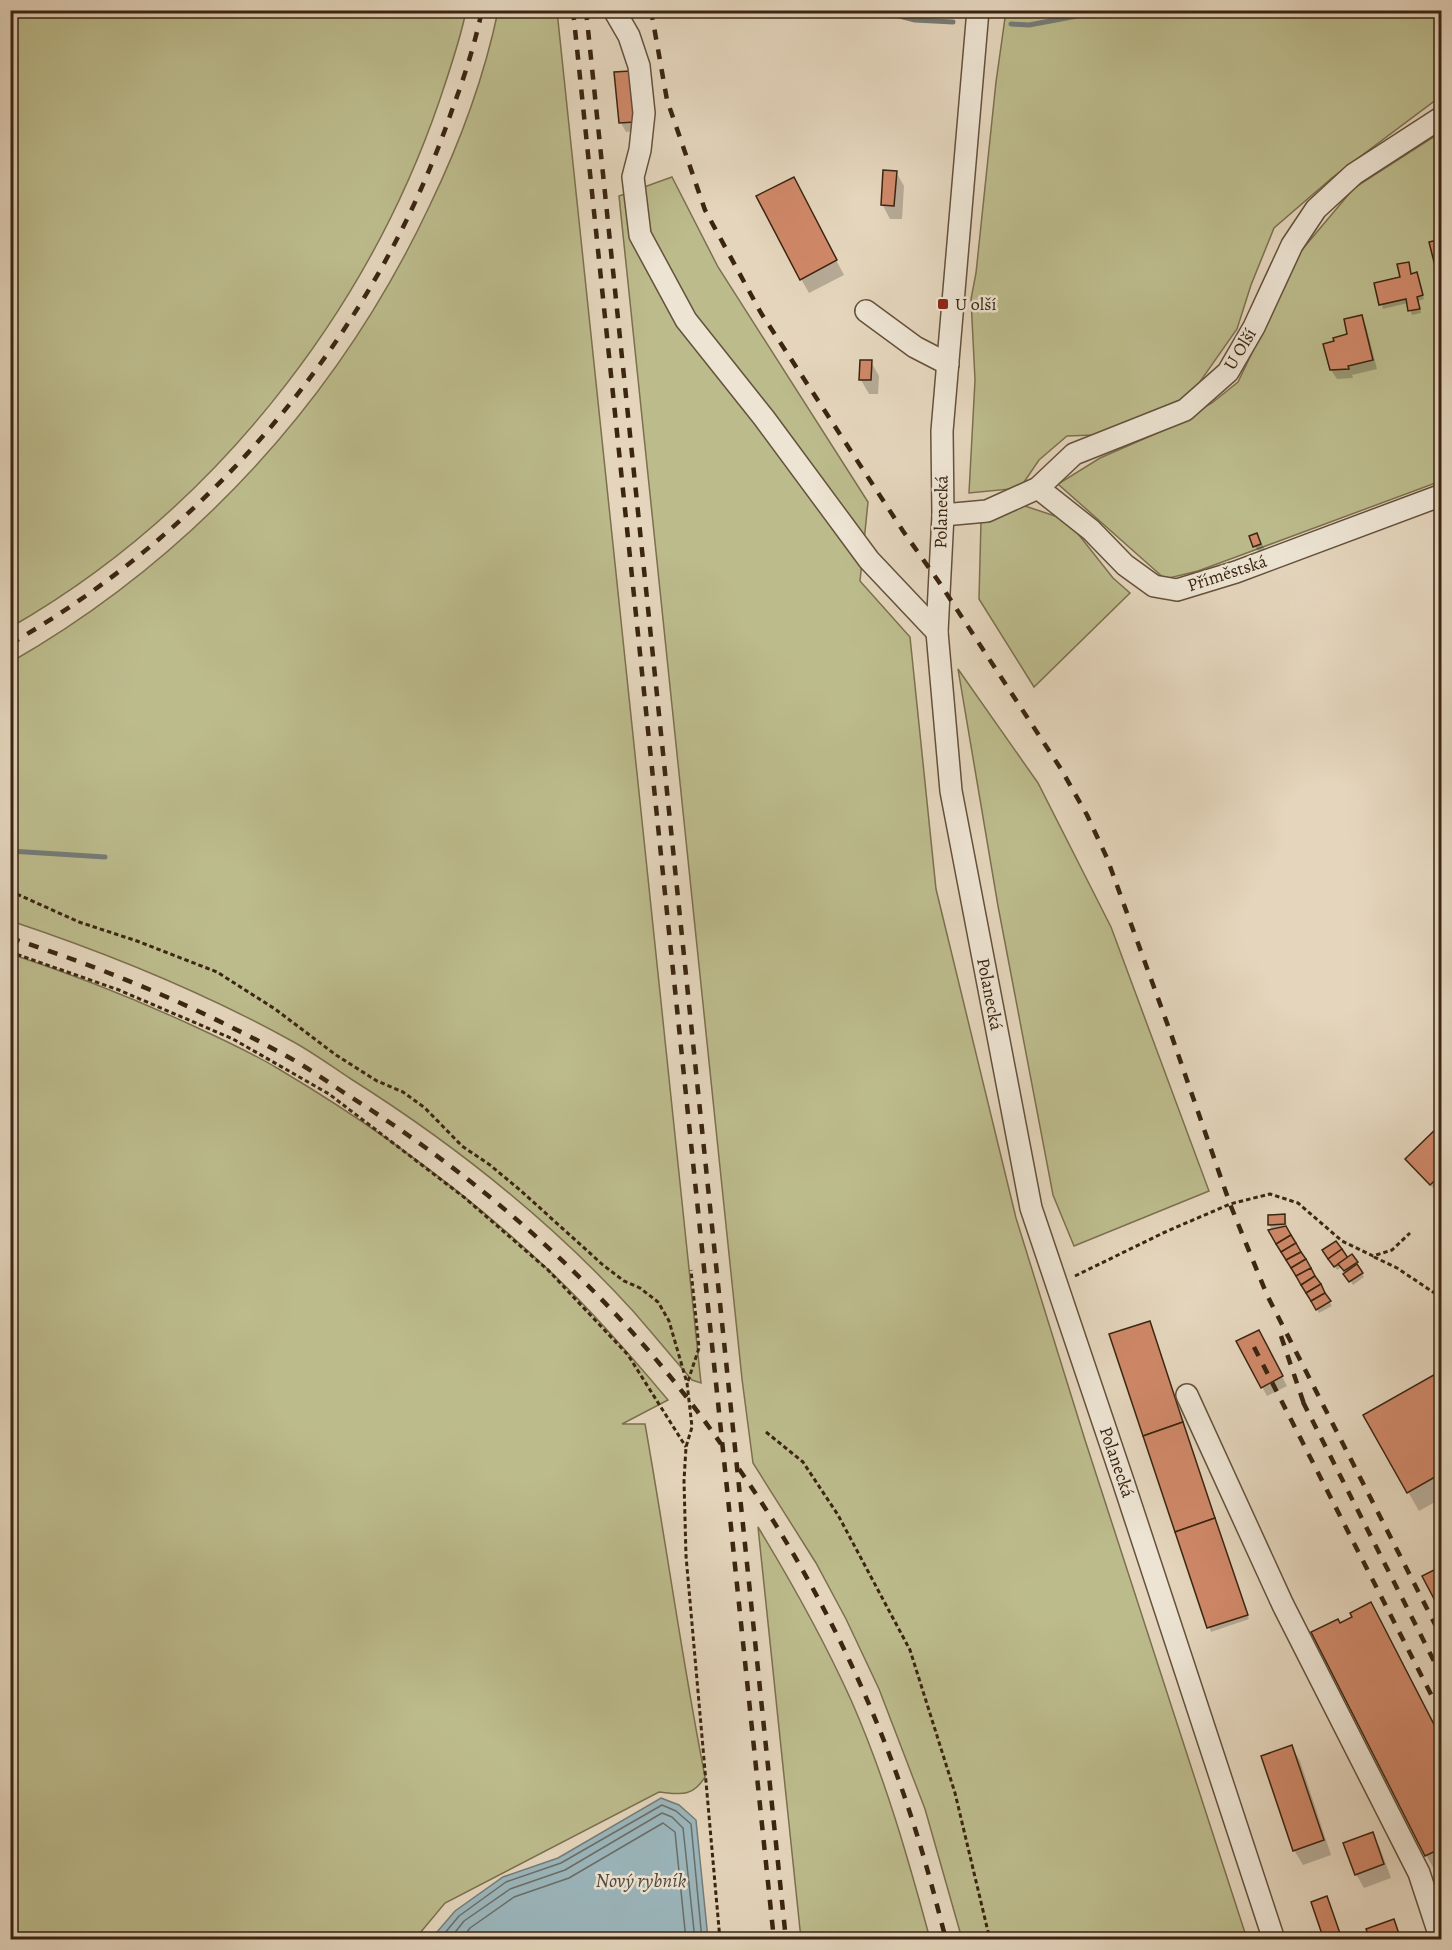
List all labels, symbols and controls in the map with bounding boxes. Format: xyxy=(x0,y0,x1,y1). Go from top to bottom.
place label: U olší xyxy=(955,292,997,316)
marker: U olší xyxy=(936,297,950,311)
street label: U Olší xyxy=(1218,324,1262,374)
street label: Polanecká xyxy=(928,474,954,549)
street label: Příměstská xyxy=(1184,549,1270,597)
street label: Polanecká xyxy=(971,956,1009,1033)
street label: Polanecká xyxy=(1094,1423,1140,1501)
water label: Nový rybník xyxy=(596,1867,687,1894)

